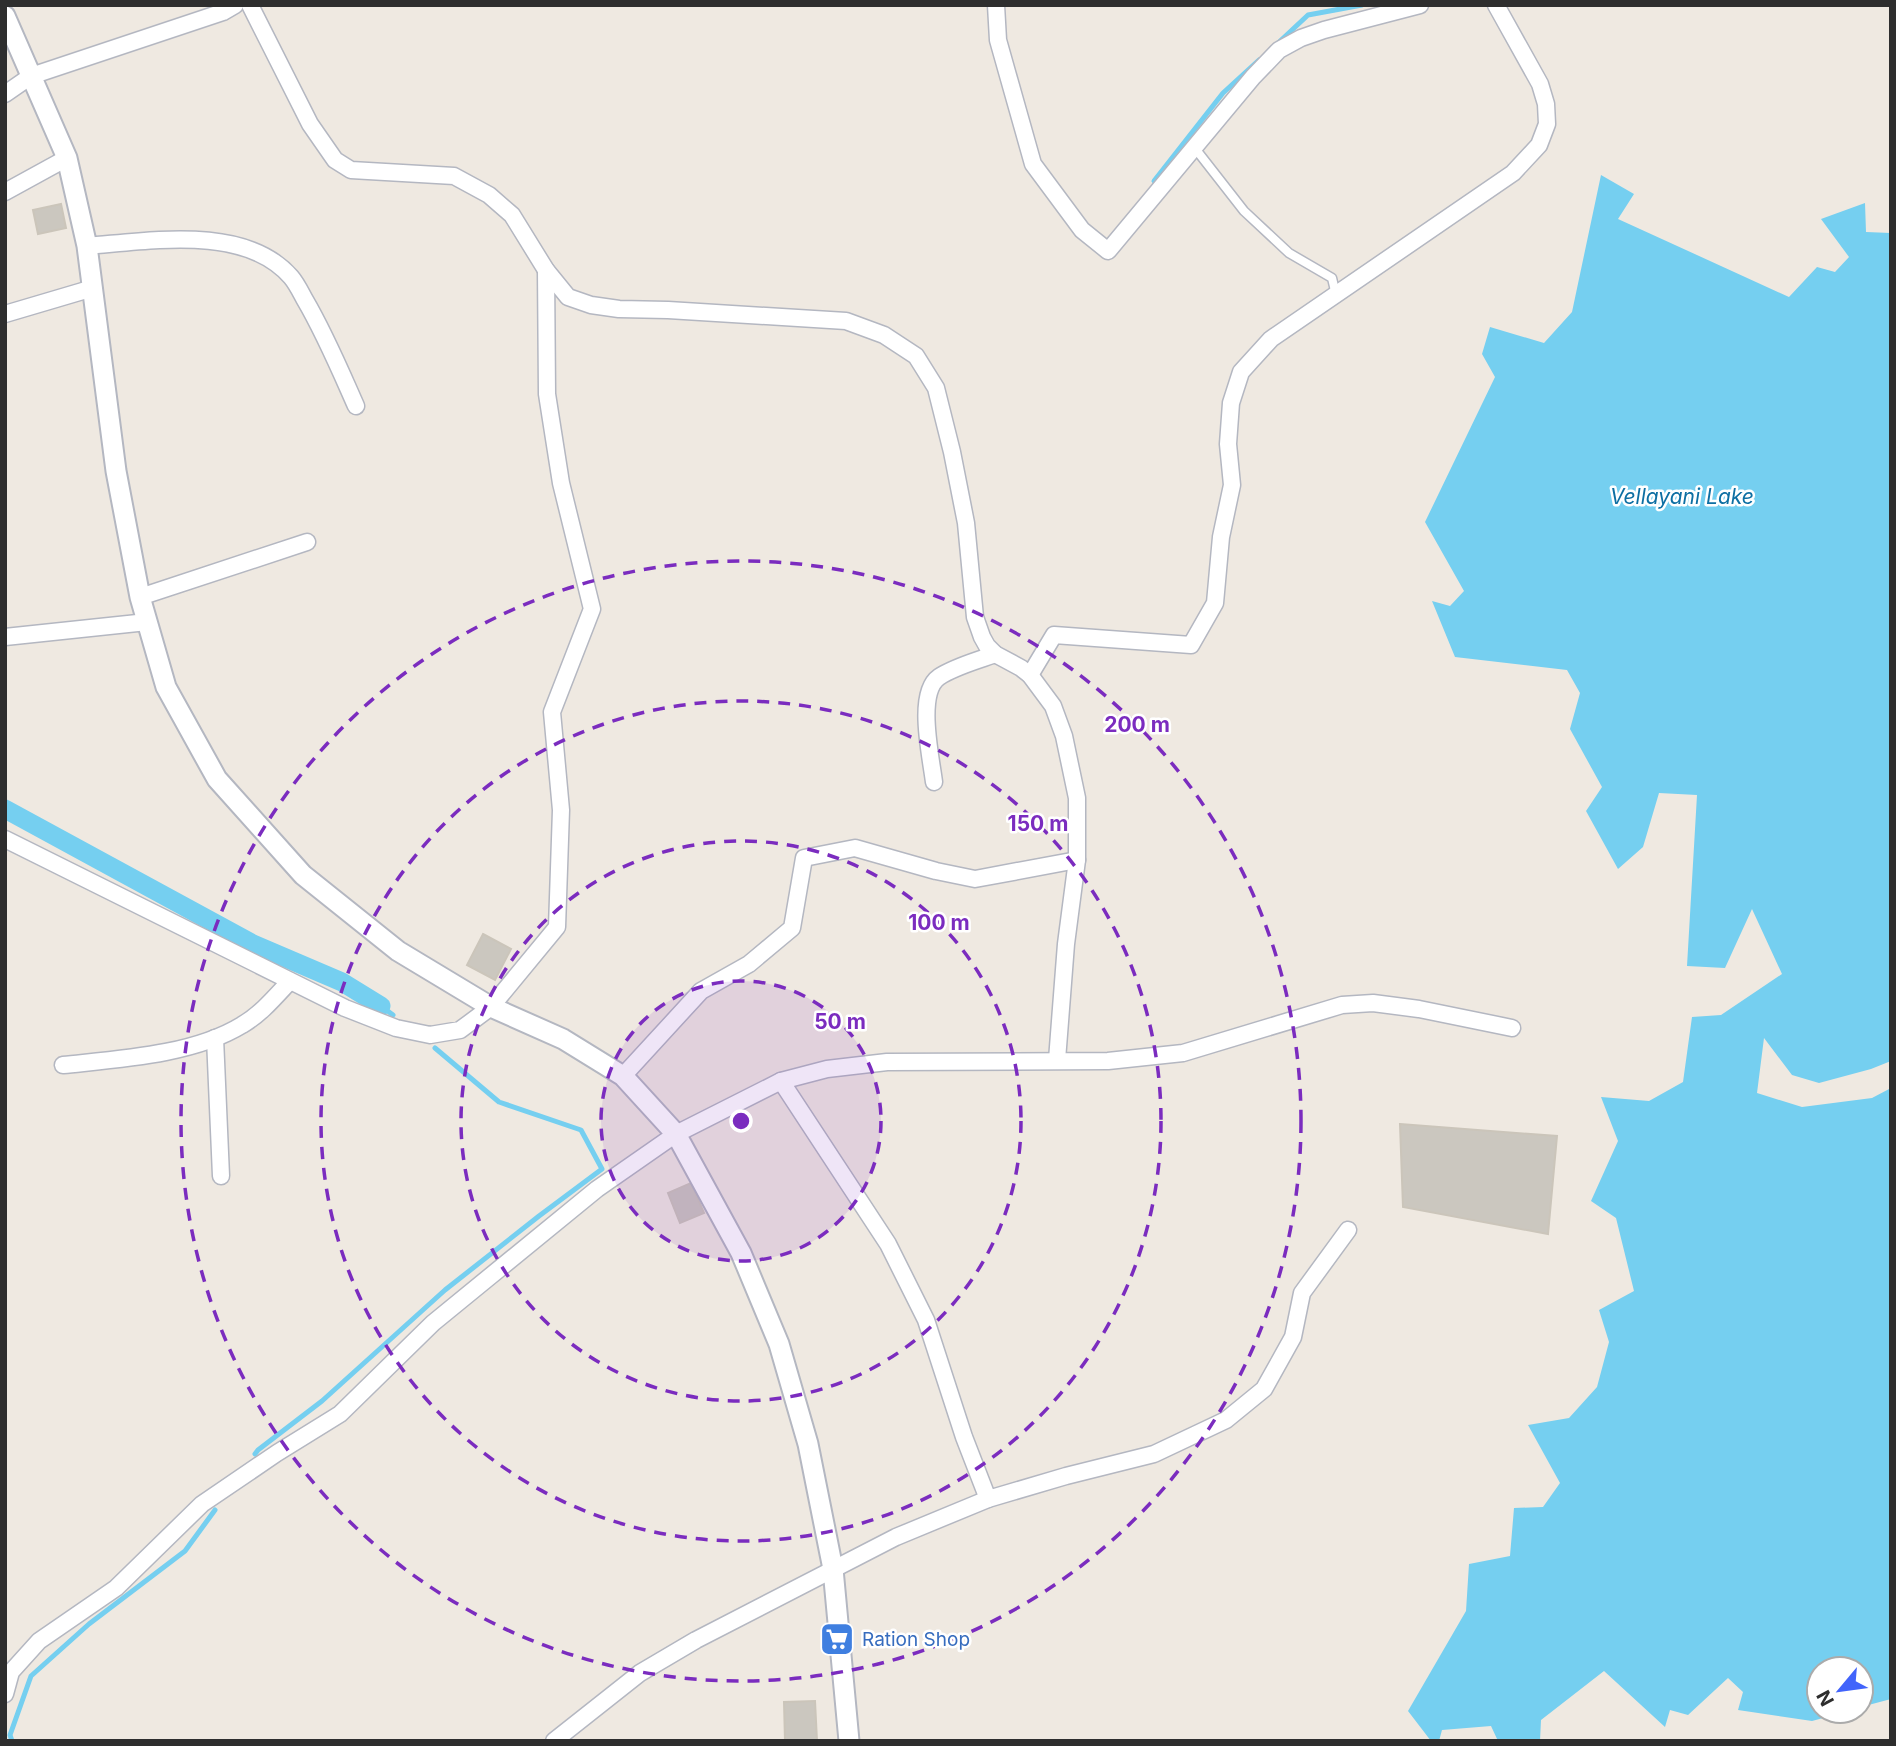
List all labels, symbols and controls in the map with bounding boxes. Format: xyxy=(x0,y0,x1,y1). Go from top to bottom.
water label: Vellayani Lake xyxy=(1610,484,1754,509)
text: 200 m xyxy=(1104,712,1170,737)
text: 150 m xyxy=(1008,811,1068,836)
text: 100 m xyxy=(908,910,970,935)
text: 50 m xyxy=(814,1009,866,1034)
centre of rings xyxy=(729,1109,753,1133)
supermarket icon: Ration Shop xyxy=(818,1620,856,1658)
place label: Ration Shop xyxy=(862,1628,970,1651)
north arrow xyxy=(1805,1655,1875,1725)
text: N xyxy=(1812,1686,1839,1710)

